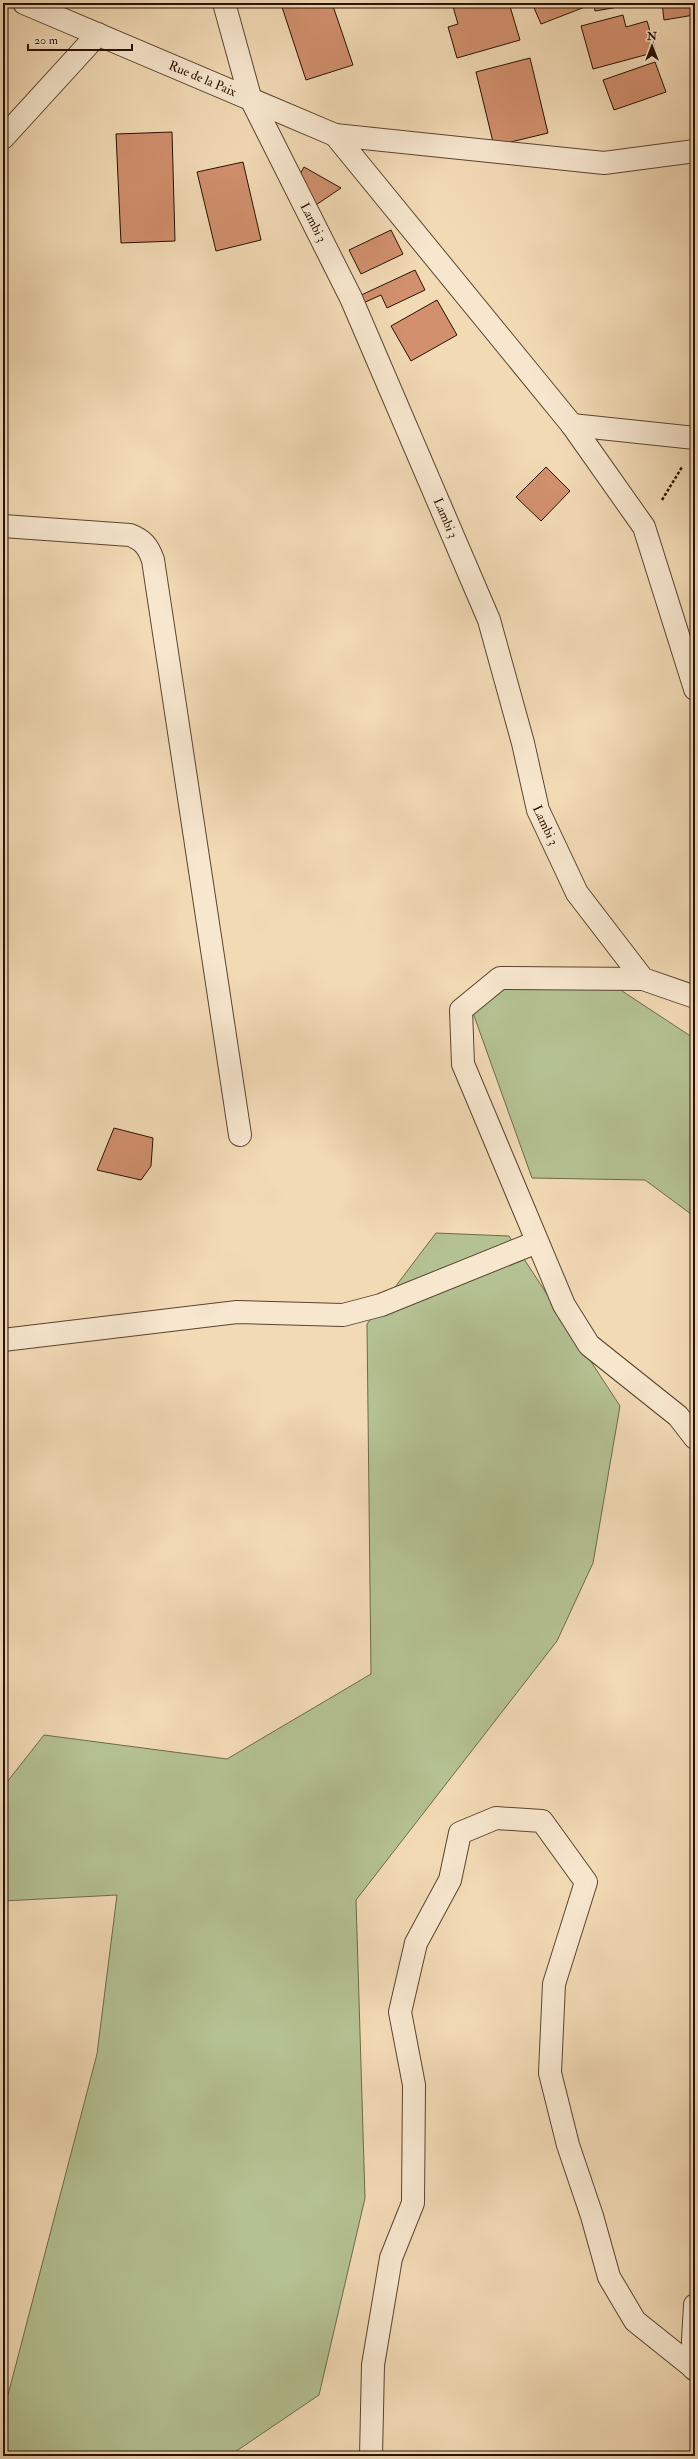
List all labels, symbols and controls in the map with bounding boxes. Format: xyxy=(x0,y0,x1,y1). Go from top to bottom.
scale bar xyxy=(28,26,132,52)
north arrow xyxy=(632,26,672,66)
text: N xyxy=(646,30,658,43)
text: 20 m xyxy=(34,33,59,48)
street label: Rue de la Paix xyxy=(166,57,239,100)
street label: Lambi 3 xyxy=(296,200,330,245)
street label: Lambi 3 xyxy=(430,496,461,541)
street label: Lambi 3 xyxy=(529,803,561,848)

